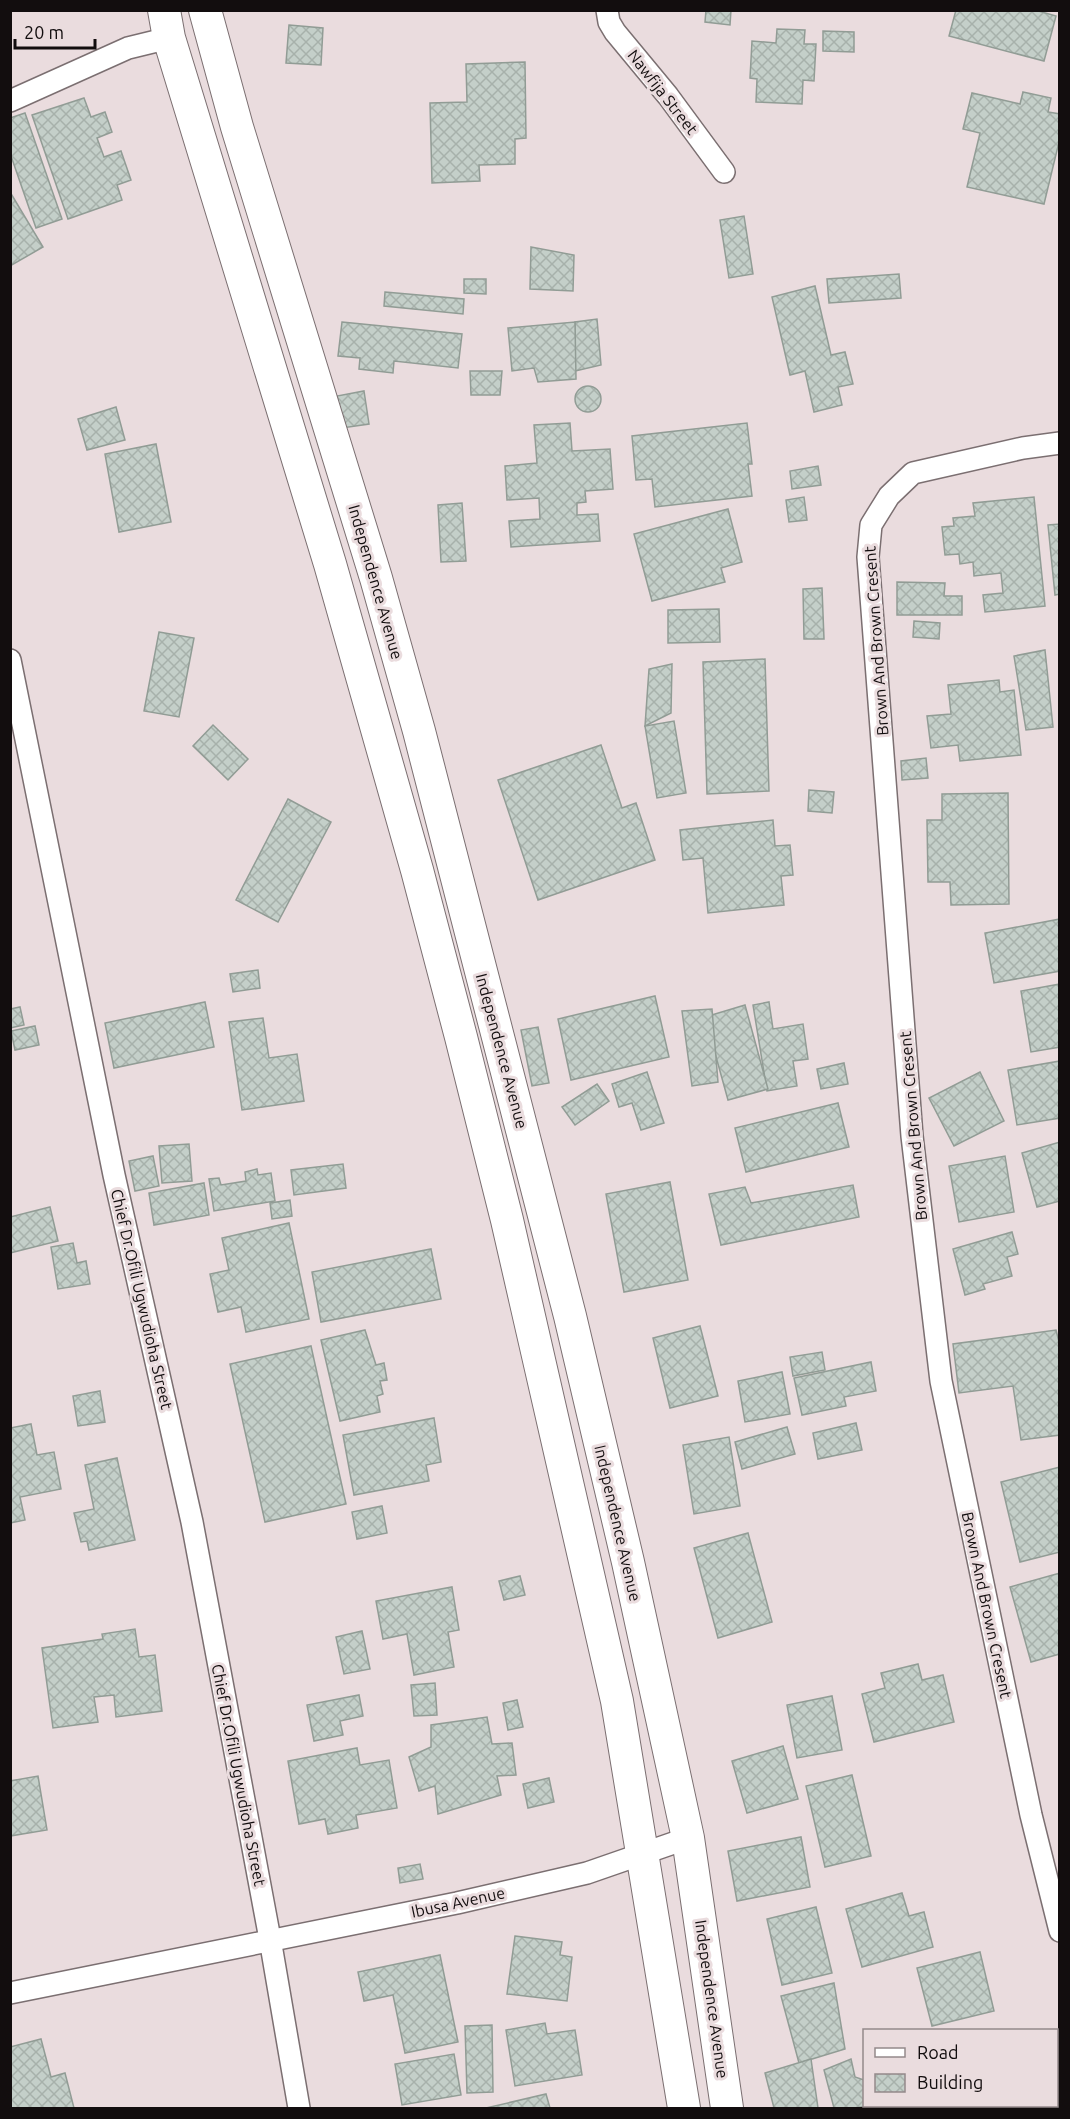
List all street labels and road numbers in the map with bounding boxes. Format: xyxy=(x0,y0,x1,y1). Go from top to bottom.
street label: Nawfija Street xyxy=(624,46,702,138)
street label: Independence Avenue xyxy=(345,503,407,661)
street label: Brown And Brown Cresent xyxy=(860,545,892,736)
street label: Independence Avenue xyxy=(473,971,531,1131)
street label: Brown And Brown Cresent xyxy=(896,1030,930,1221)
street label: Chief Dr.Ofili Ugwudioha Street xyxy=(108,1187,176,1412)
street label: Independence Avenue xyxy=(591,1443,645,1603)
street label: Brown And Brown Cresent xyxy=(958,1510,1016,1700)
street label: Chief Dr.Ofili Ugwudioha Street xyxy=(209,1662,270,1888)
street label: Ibusa Avenue xyxy=(409,1883,507,1921)
street label: Independence Avenue xyxy=(692,1919,732,2079)

